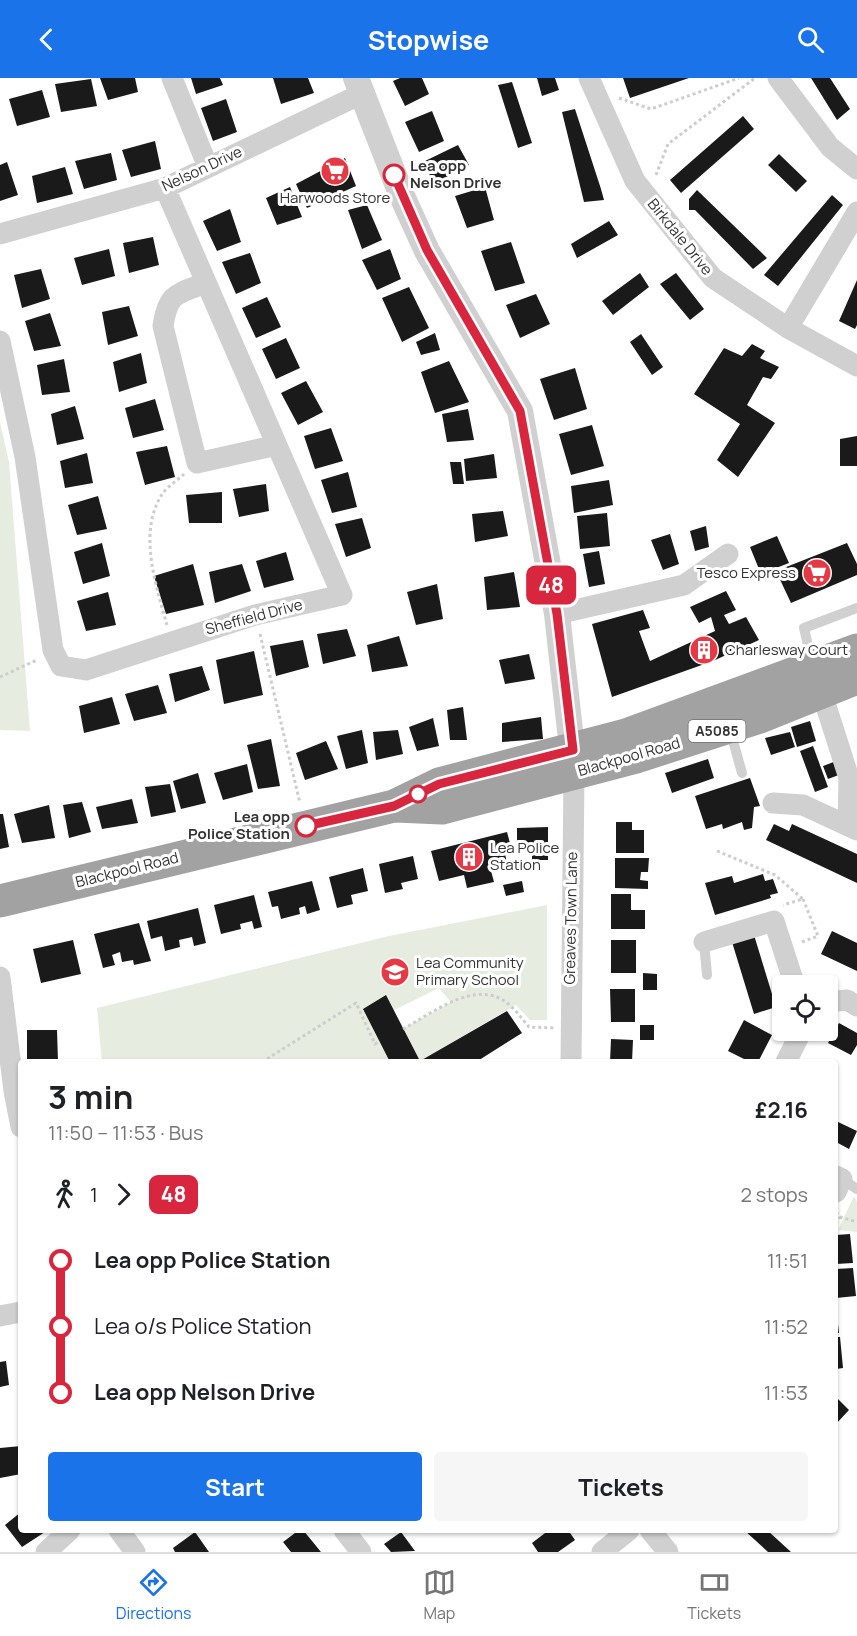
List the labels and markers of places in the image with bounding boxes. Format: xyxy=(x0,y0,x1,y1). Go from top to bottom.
supermarket icon: Harwoods Store xyxy=(319,155,351,187)
place label: Lea opp Nelson Drive xyxy=(410,155,502,193)
marker: Lea opp Nelson Drive xyxy=(383,164,405,186)
place label: Harwoods Store xyxy=(280,187,391,208)
supermarket icon: Tesco Express xyxy=(801,557,833,589)
place label: Tesco Express xyxy=(697,562,796,583)
building icon: Charlesway Court xyxy=(688,634,720,666)
place label: Charlesway Court xyxy=(725,639,848,660)
unlabelled marker xyxy=(409,785,427,803)
place label: Lea opp Police Station xyxy=(188,806,290,844)
marker: Lea opp Police Station xyxy=(295,815,317,837)
place label: Lea Police Station xyxy=(490,837,560,875)
building icon: Lea Police Station xyxy=(453,841,485,873)
place label: Lea Community Primary School xyxy=(416,952,524,990)
school or university icon: Lea Community Primary School xyxy=(379,956,411,988)

